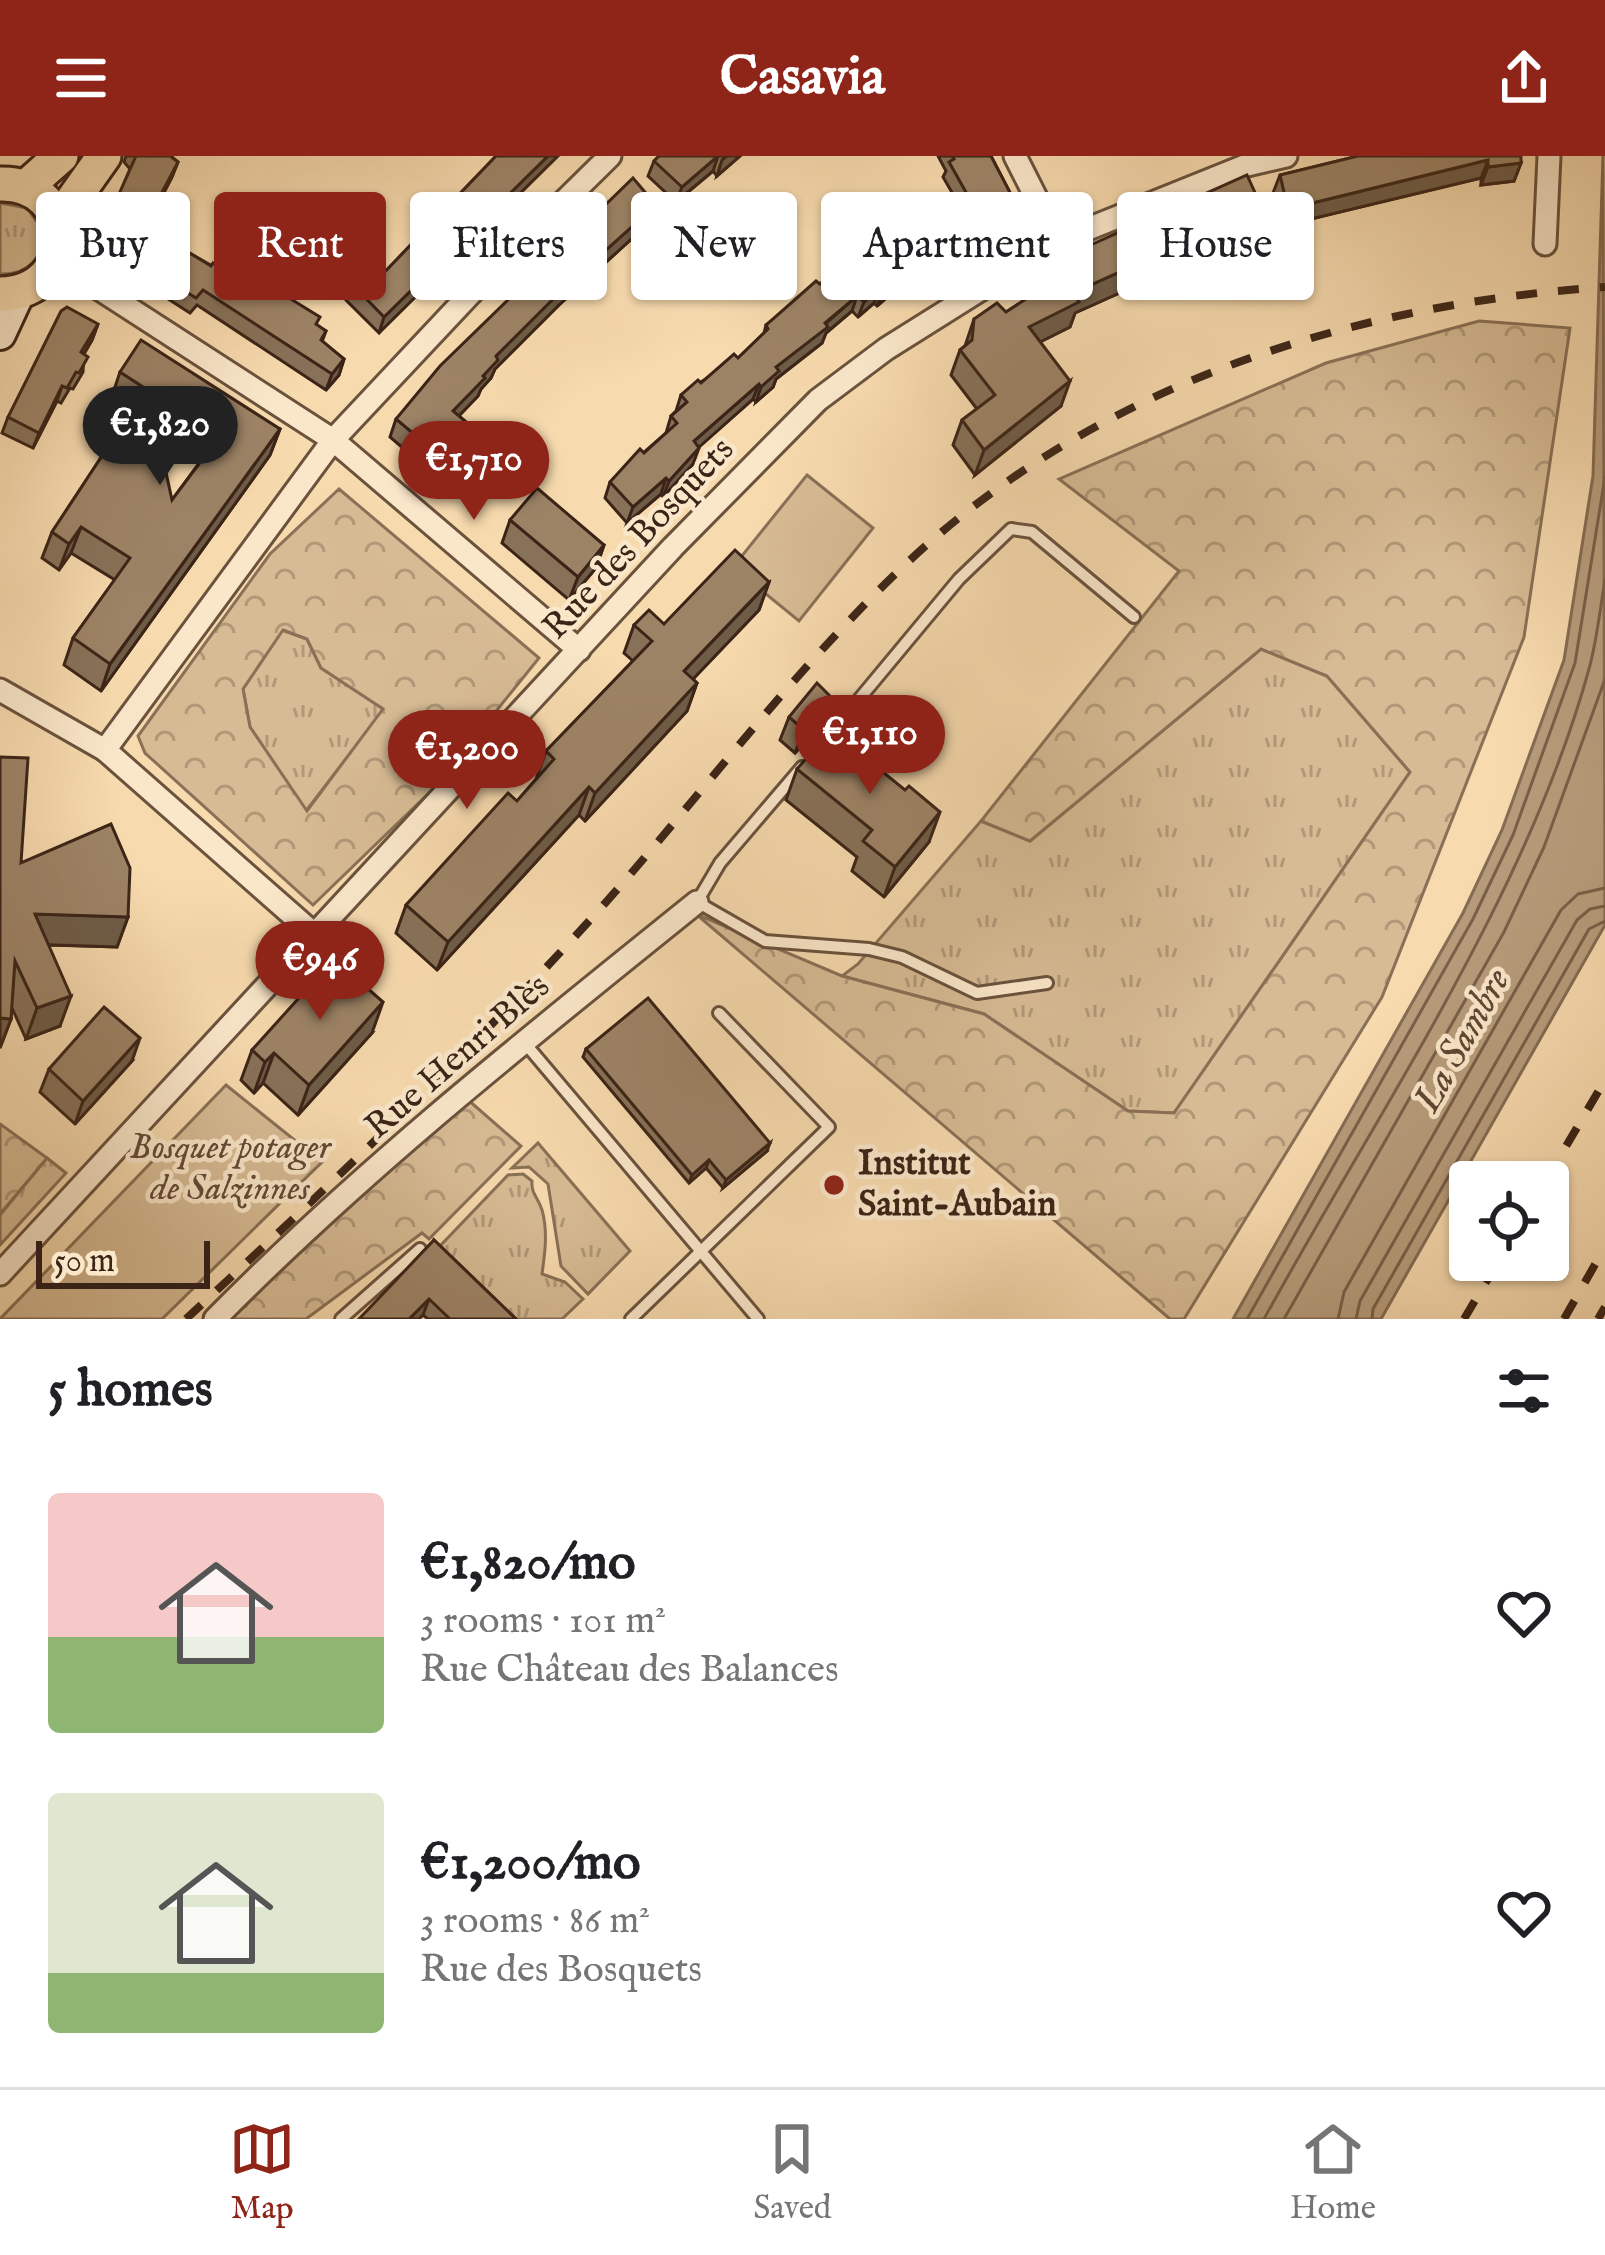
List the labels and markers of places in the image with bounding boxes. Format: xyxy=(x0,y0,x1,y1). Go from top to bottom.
pin: €1,820 xyxy=(62,386,258,488)
pin: €1,710 xyxy=(376,421,572,523)
pin: €1,110 xyxy=(772,695,968,797)
pin: €1,200 xyxy=(369,710,565,812)
pin: €946 xyxy=(249,921,391,1023)
place label: Institut Saint-Aubain xyxy=(858,1141,1056,1228)
marker: Institut Saint-Aubain xyxy=(821,1172,847,1198)

